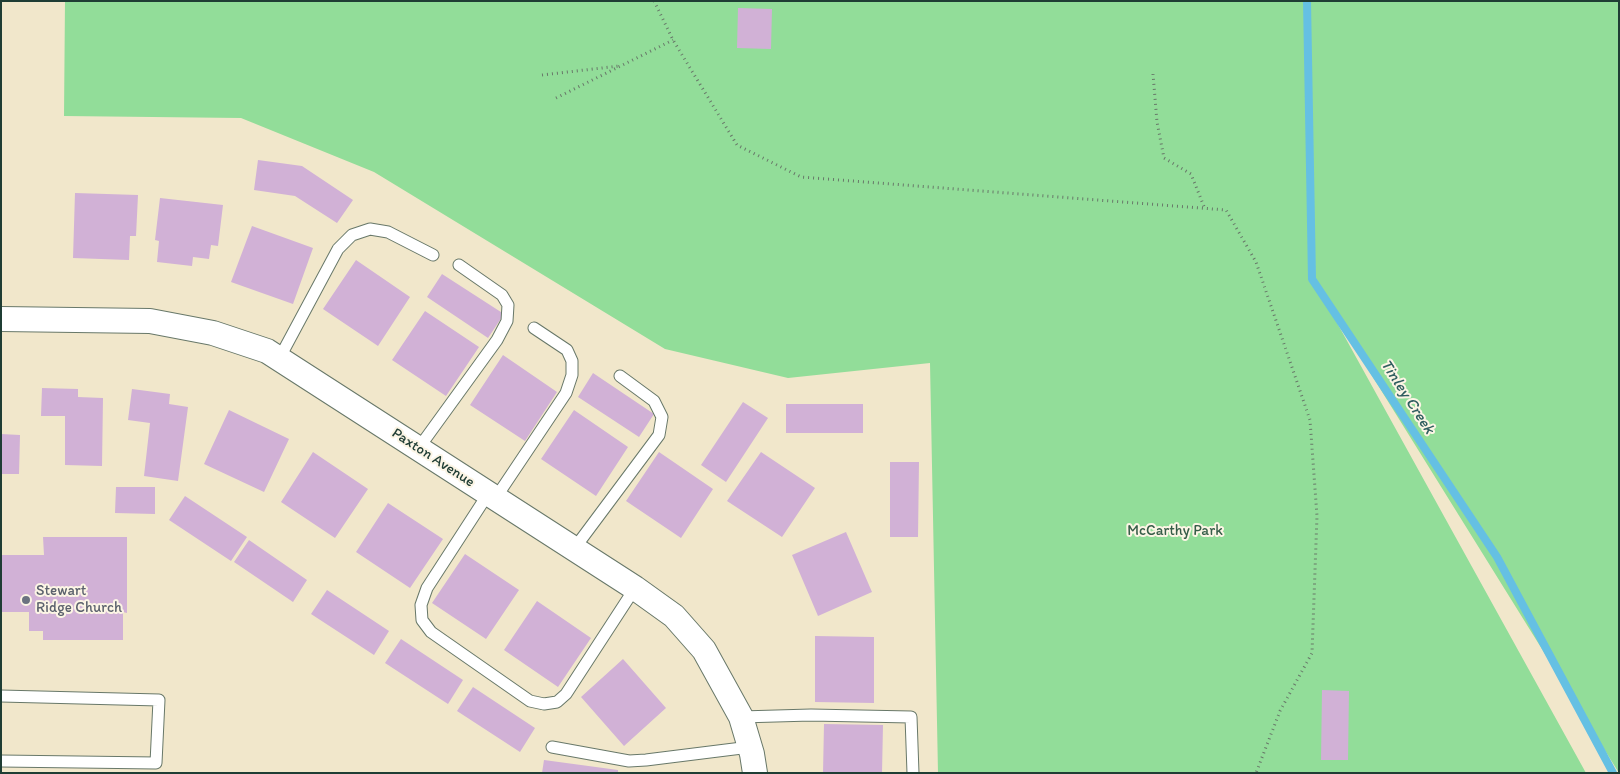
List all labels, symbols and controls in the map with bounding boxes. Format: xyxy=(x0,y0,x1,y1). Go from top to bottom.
water label: Tinley Creek xyxy=(1376,356,1438,438)
street label: Paxton Avenue xyxy=(388,424,478,492)
park label: McCarthy Park xyxy=(1127,522,1223,540)
place label: Stewart Ridge Church xyxy=(36,582,122,617)
marker: Stewart Ridge Church xyxy=(20,594,32,606)

